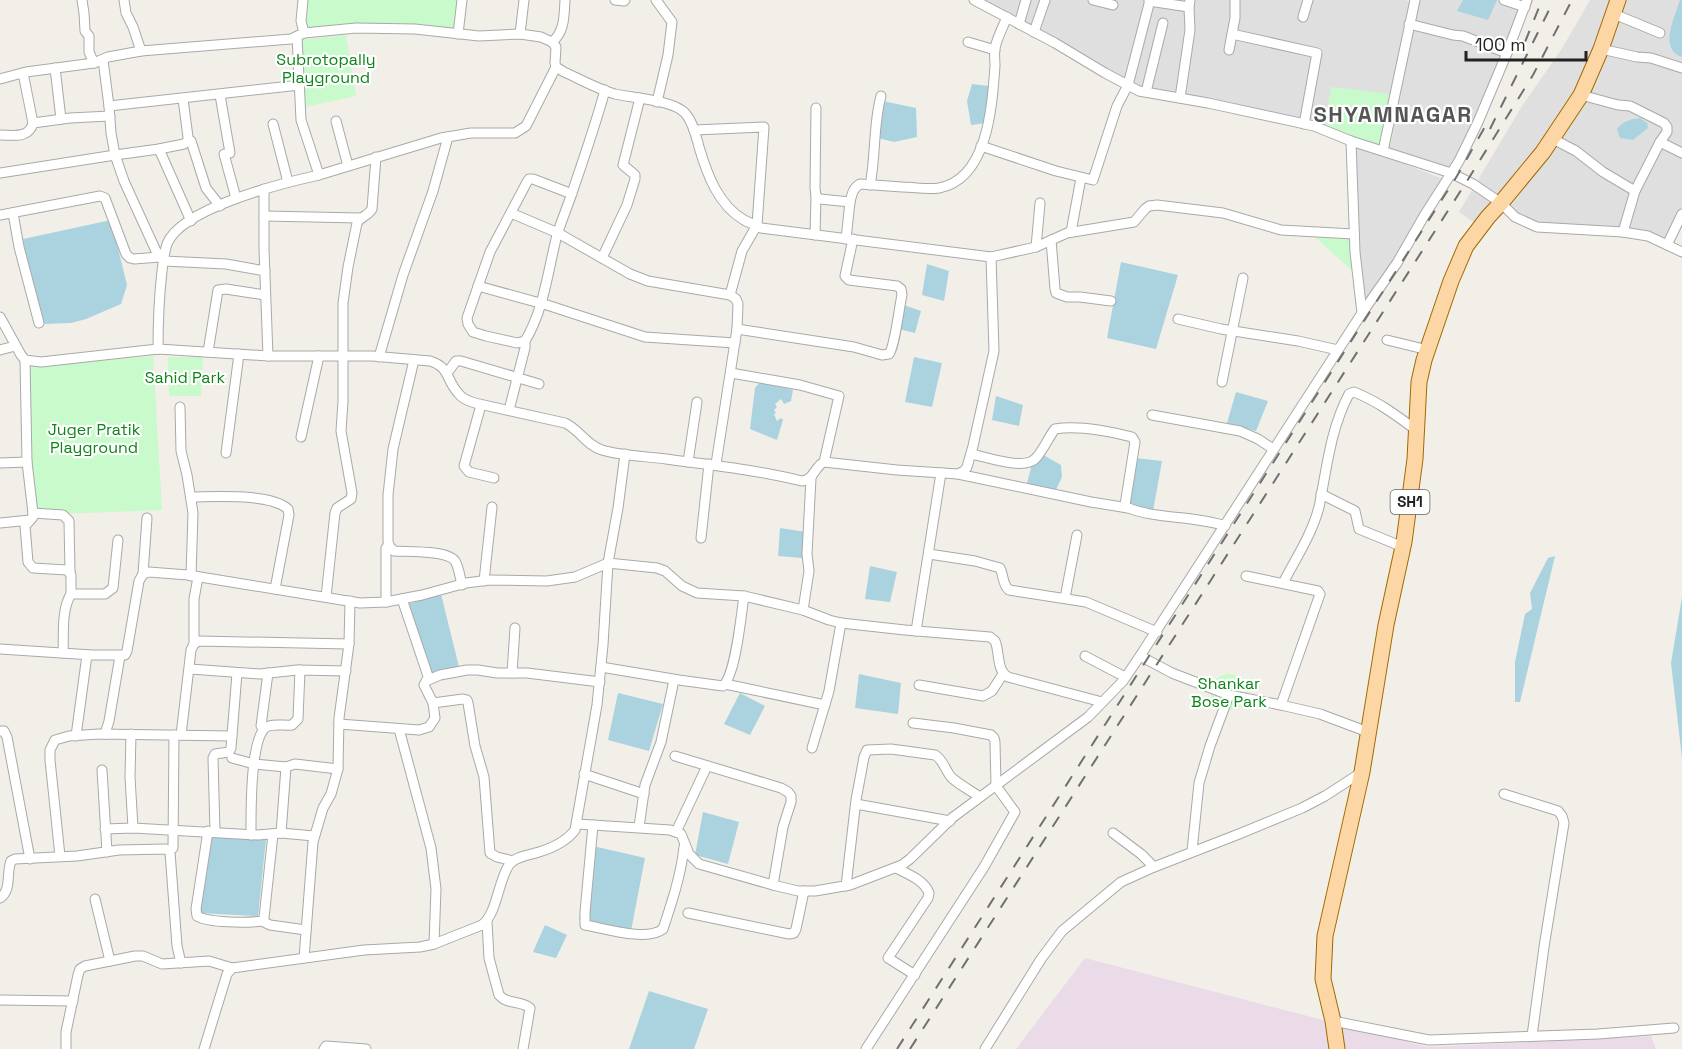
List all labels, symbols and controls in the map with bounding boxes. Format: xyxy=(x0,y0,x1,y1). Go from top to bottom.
scale bar xyxy=(1466,24,1586,62)
text: 100 m xyxy=(1475,33,1526,56)
park label: Subrotopally Playground xyxy=(276,49,376,88)
district label: SHYAMNAGAR xyxy=(1313,100,1473,128)
park label: Sahid Park xyxy=(145,367,226,388)
park label: Juger Pratik Playground xyxy=(48,419,141,458)
road number: SH1 xyxy=(1390,490,1430,514)
park label: Shankar Bose Park xyxy=(1191,673,1267,712)

